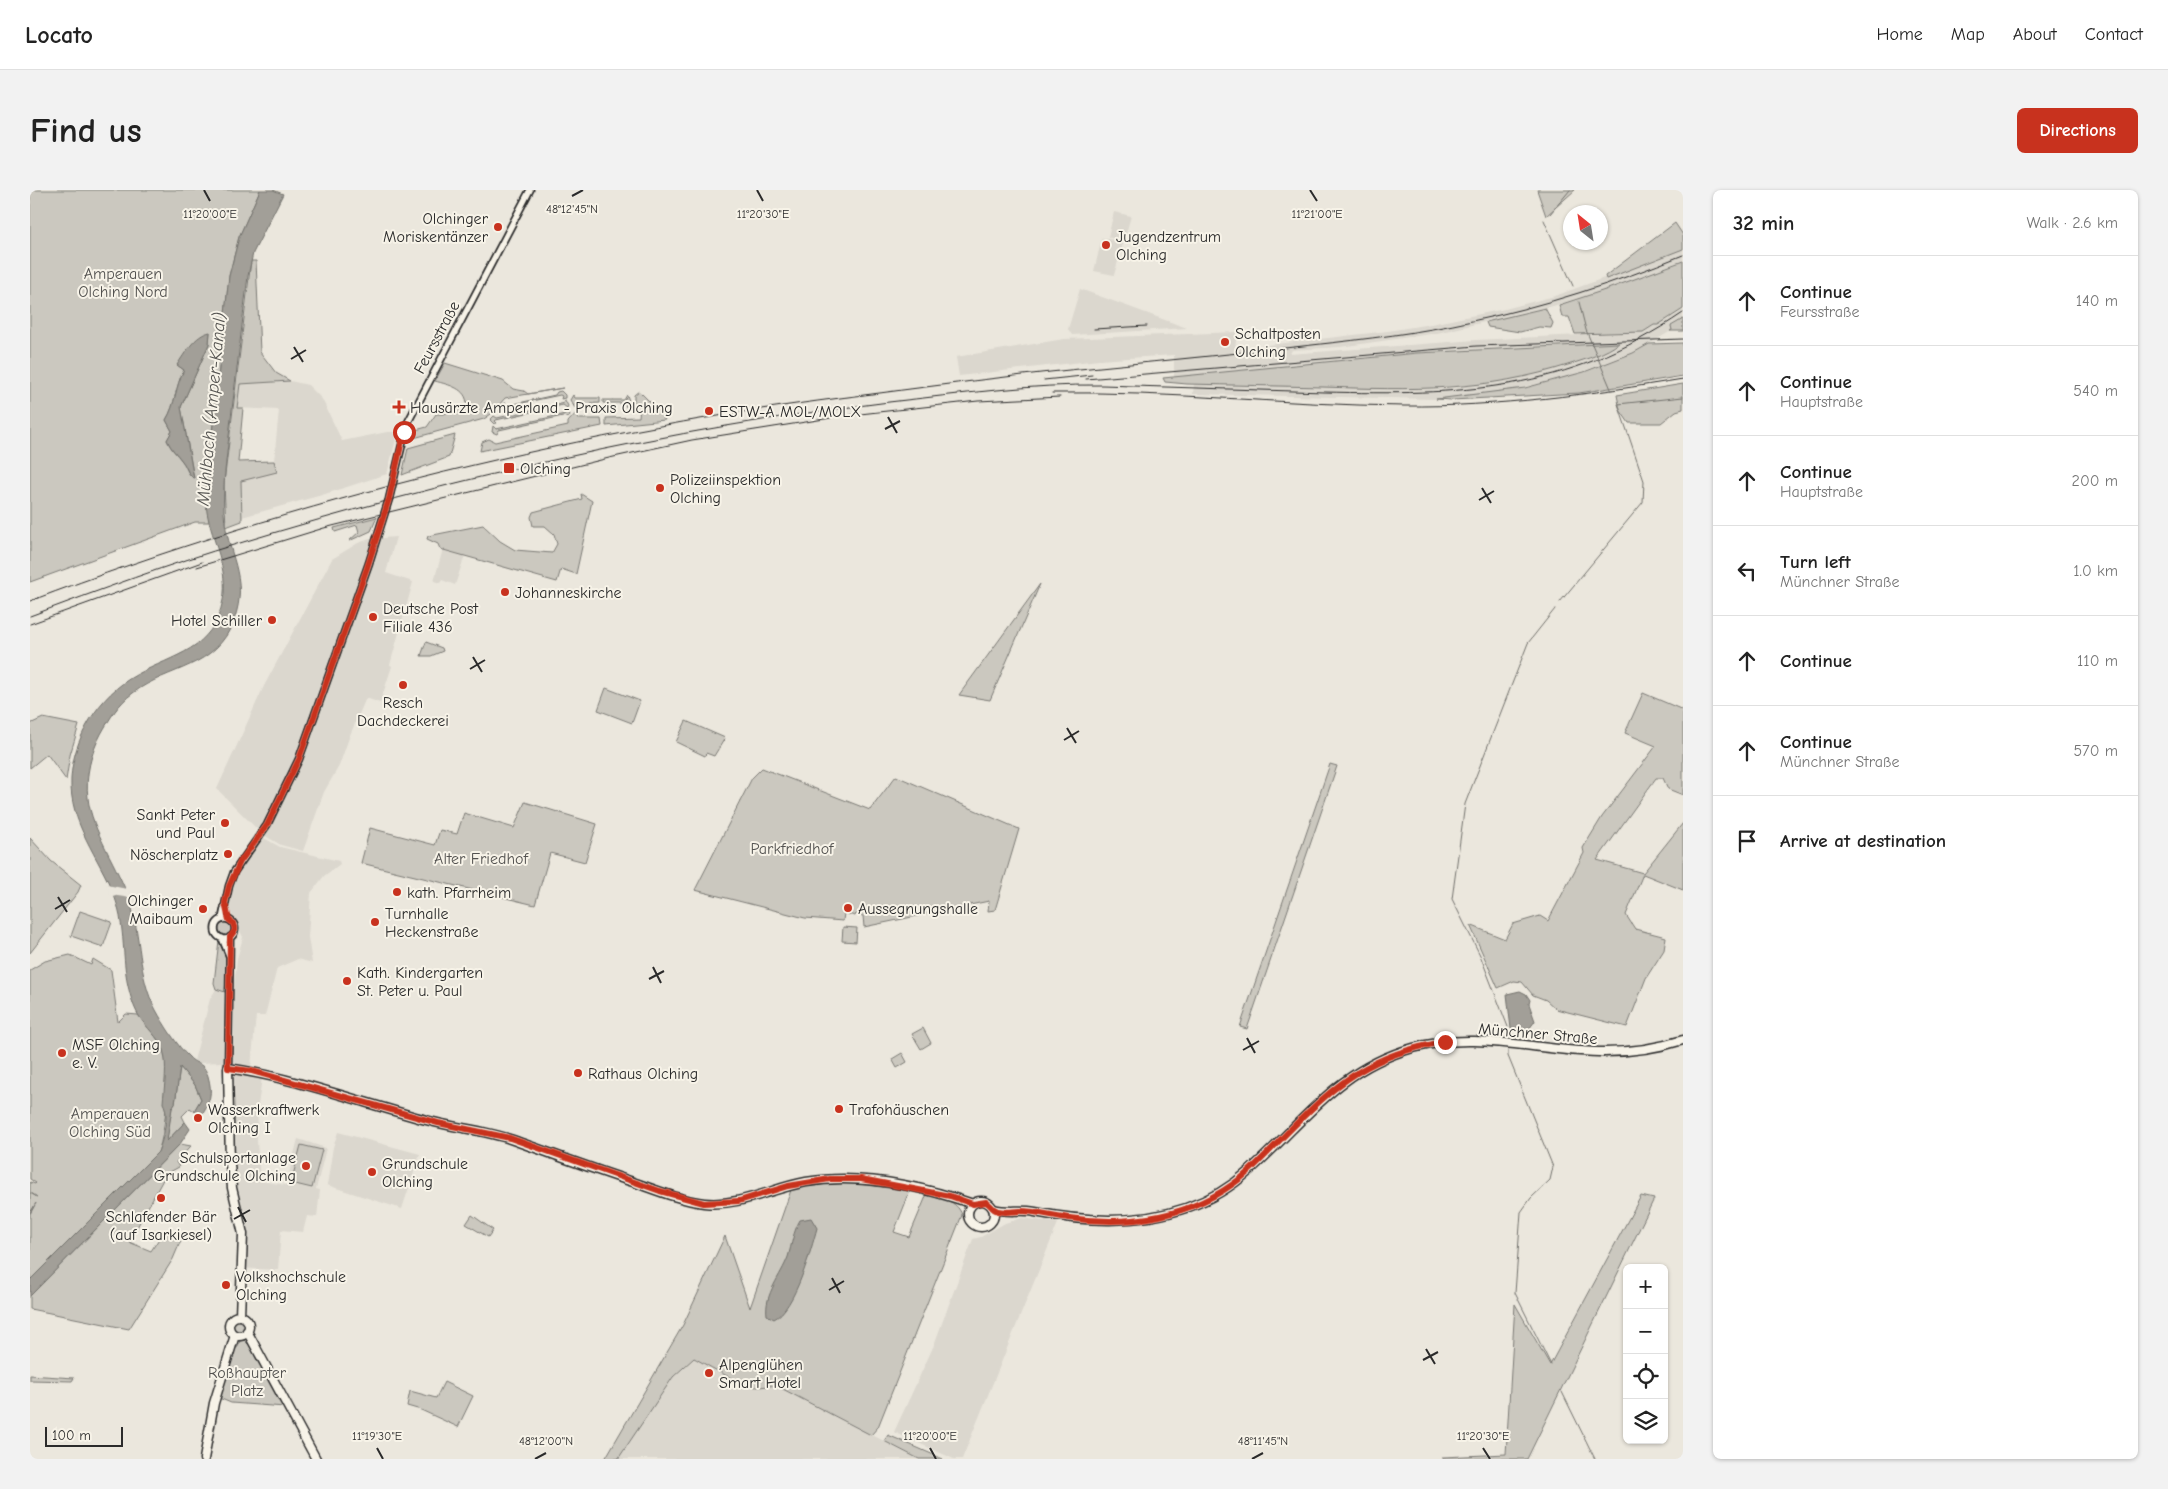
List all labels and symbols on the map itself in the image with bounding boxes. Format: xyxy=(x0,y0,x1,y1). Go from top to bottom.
text: 48°12'45"N xyxy=(546,202,598,216)
north arrow xyxy=(1563,205,1608,250)
text: 11°20'00"E xyxy=(183,207,237,221)
text: 11°20'30"E xyxy=(737,207,789,221)
text: 11°21'00"E xyxy=(1291,207,1343,221)
place label: Olchinger Moriskentänzer xyxy=(383,210,489,246)
marker: Olchinger Moriskentänzer xyxy=(492,221,504,233)
place label: Jugendzentrum Olching xyxy=(1116,228,1221,264)
marker: Jugendzentrum Olching xyxy=(1100,239,1112,251)
park label: Amperauen Olching Nord xyxy=(78,265,168,301)
street label: Feursstraße xyxy=(410,298,463,377)
water label: Mühlbach (Amper-Kanal) xyxy=(192,311,230,508)
place label: Schaltposten Olching xyxy=(1235,325,1321,361)
marker: Schaltposten Olching xyxy=(1219,336,1231,348)
place label: Hausärzte Amperland - Praxis Olching xyxy=(410,399,673,417)
marker: Hausärzte Amperland - Praxis Olching xyxy=(392,400,406,414)
place label: ESTW-A MOL/MOLX xyxy=(719,403,861,421)
marker: ESTW-A MOL/MOLX xyxy=(703,405,715,417)
route start xyxy=(393,421,416,444)
place label: Olching xyxy=(520,460,571,478)
marker: Olching xyxy=(502,461,516,475)
place label: Polizeiinspektion Olching xyxy=(670,471,781,507)
marker: Polizeiinspektion Olching xyxy=(654,482,666,494)
place label: Johanneskirche xyxy=(515,584,622,602)
marker: Johanneskirche xyxy=(499,586,511,598)
place label: Deutsche Post Filiale 436 xyxy=(383,600,478,636)
marker: Deutsche Post Filiale 436 xyxy=(367,611,379,623)
place label: Hotel Schiller xyxy=(171,612,263,630)
marker: Hotel Schiller xyxy=(266,614,278,626)
marker: Resch Dachdeckerei xyxy=(397,679,409,691)
place label: Resch Dachdeckerei xyxy=(357,694,449,730)
place label: Sankt Peter und Paul xyxy=(137,806,216,842)
marker: Sankt Peter und Paul xyxy=(219,817,231,829)
park label: Parkfriedhof xyxy=(750,840,835,858)
place label: Nöscherplatz xyxy=(130,846,218,864)
marker: Nöscherplatz xyxy=(222,848,234,860)
park label: Alter Friedhof xyxy=(434,850,529,868)
place label: kath. Pfarrheim xyxy=(407,884,511,902)
marker: kath. Pfarrheim xyxy=(391,886,403,898)
place label: Olchinger Maibaum xyxy=(128,892,194,928)
place label: Aussegnungshalle xyxy=(858,900,978,918)
marker: Aussegnungshalle xyxy=(842,902,854,914)
marker: Olchinger Maibaum xyxy=(197,903,209,915)
place label: Turnhalle Heckenstraße xyxy=(385,905,479,941)
marker: Turnhalle Heckenstraße xyxy=(369,916,381,928)
place label: Kath. Kindergarten St. Peter u. Paul xyxy=(357,964,483,1000)
marker: Kath. Kindergarten St. Peter u. Paul xyxy=(341,975,353,987)
street label: Münchner Straße xyxy=(1478,1020,1598,1048)
route end xyxy=(1434,1031,1457,1054)
place label: MSF Olching e. V. xyxy=(72,1036,160,1072)
marker: MSF Olching e. V. xyxy=(56,1047,68,1059)
place label: Rathaus Olching xyxy=(588,1065,698,1083)
marker: Rathaus Olching xyxy=(572,1067,584,1079)
place label: Wasserkraftwerk Olching I xyxy=(208,1101,319,1137)
place label: Trafohäuschen xyxy=(849,1101,949,1119)
marker: Trafohäuschen xyxy=(833,1103,845,1115)
park label: Amperauen Olching Süd xyxy=(69,1105,151,1141)
marker: Wasserkraftwerk Olching I xyxy=(192,1112,204,1124)
place label: Schulsportanlage Grundschule Olching xyxy=(154,1149,296,1185)
place label: Grundschule Olching xyxy=(382,1155,468,1191)
marker: Schulsportanlage Grundschule Olching xyxy=(300,1160,312,1172)
marker: Grundschule Olching xyxy=(366,1166,378,1178)
marker: Schlafender Bär (auf Isarkiesel) xyxy=(155,1192,167,1204)
place label: Schlafender Bär (auf Isarkiesel) xyxy=(106,1208,217,1244)
place label: Volkshochschule Olching xyxy=(236,1268,346,1304)
marker: Volkshochschule Olching xyxy=(220,1279,232,1291)
place label: Alpenglühen Smart Hotel xyxy=(719,1356,803,1392)
park label: Roßhaupter Platz xyxy=(208,1364,287,1400)
marker: Alpenglühen Smart Hotel xyxy=(703,1367,715,1379)
scale bar xyxy=(45,1424,122,1447)
text: 11°19'30"E xyxy=(352,1429,402,1443)
text: 11°20'00"E xyxy=(903,1429,957,1443)
text: 11°20'30"E xyxy=(1457,1429,1509,1443)
text: 48°12'00"N xyxy=(519,1434,573,1448)
text: 48°11'45"N xyxy=(1238,1434,1288,1448)

